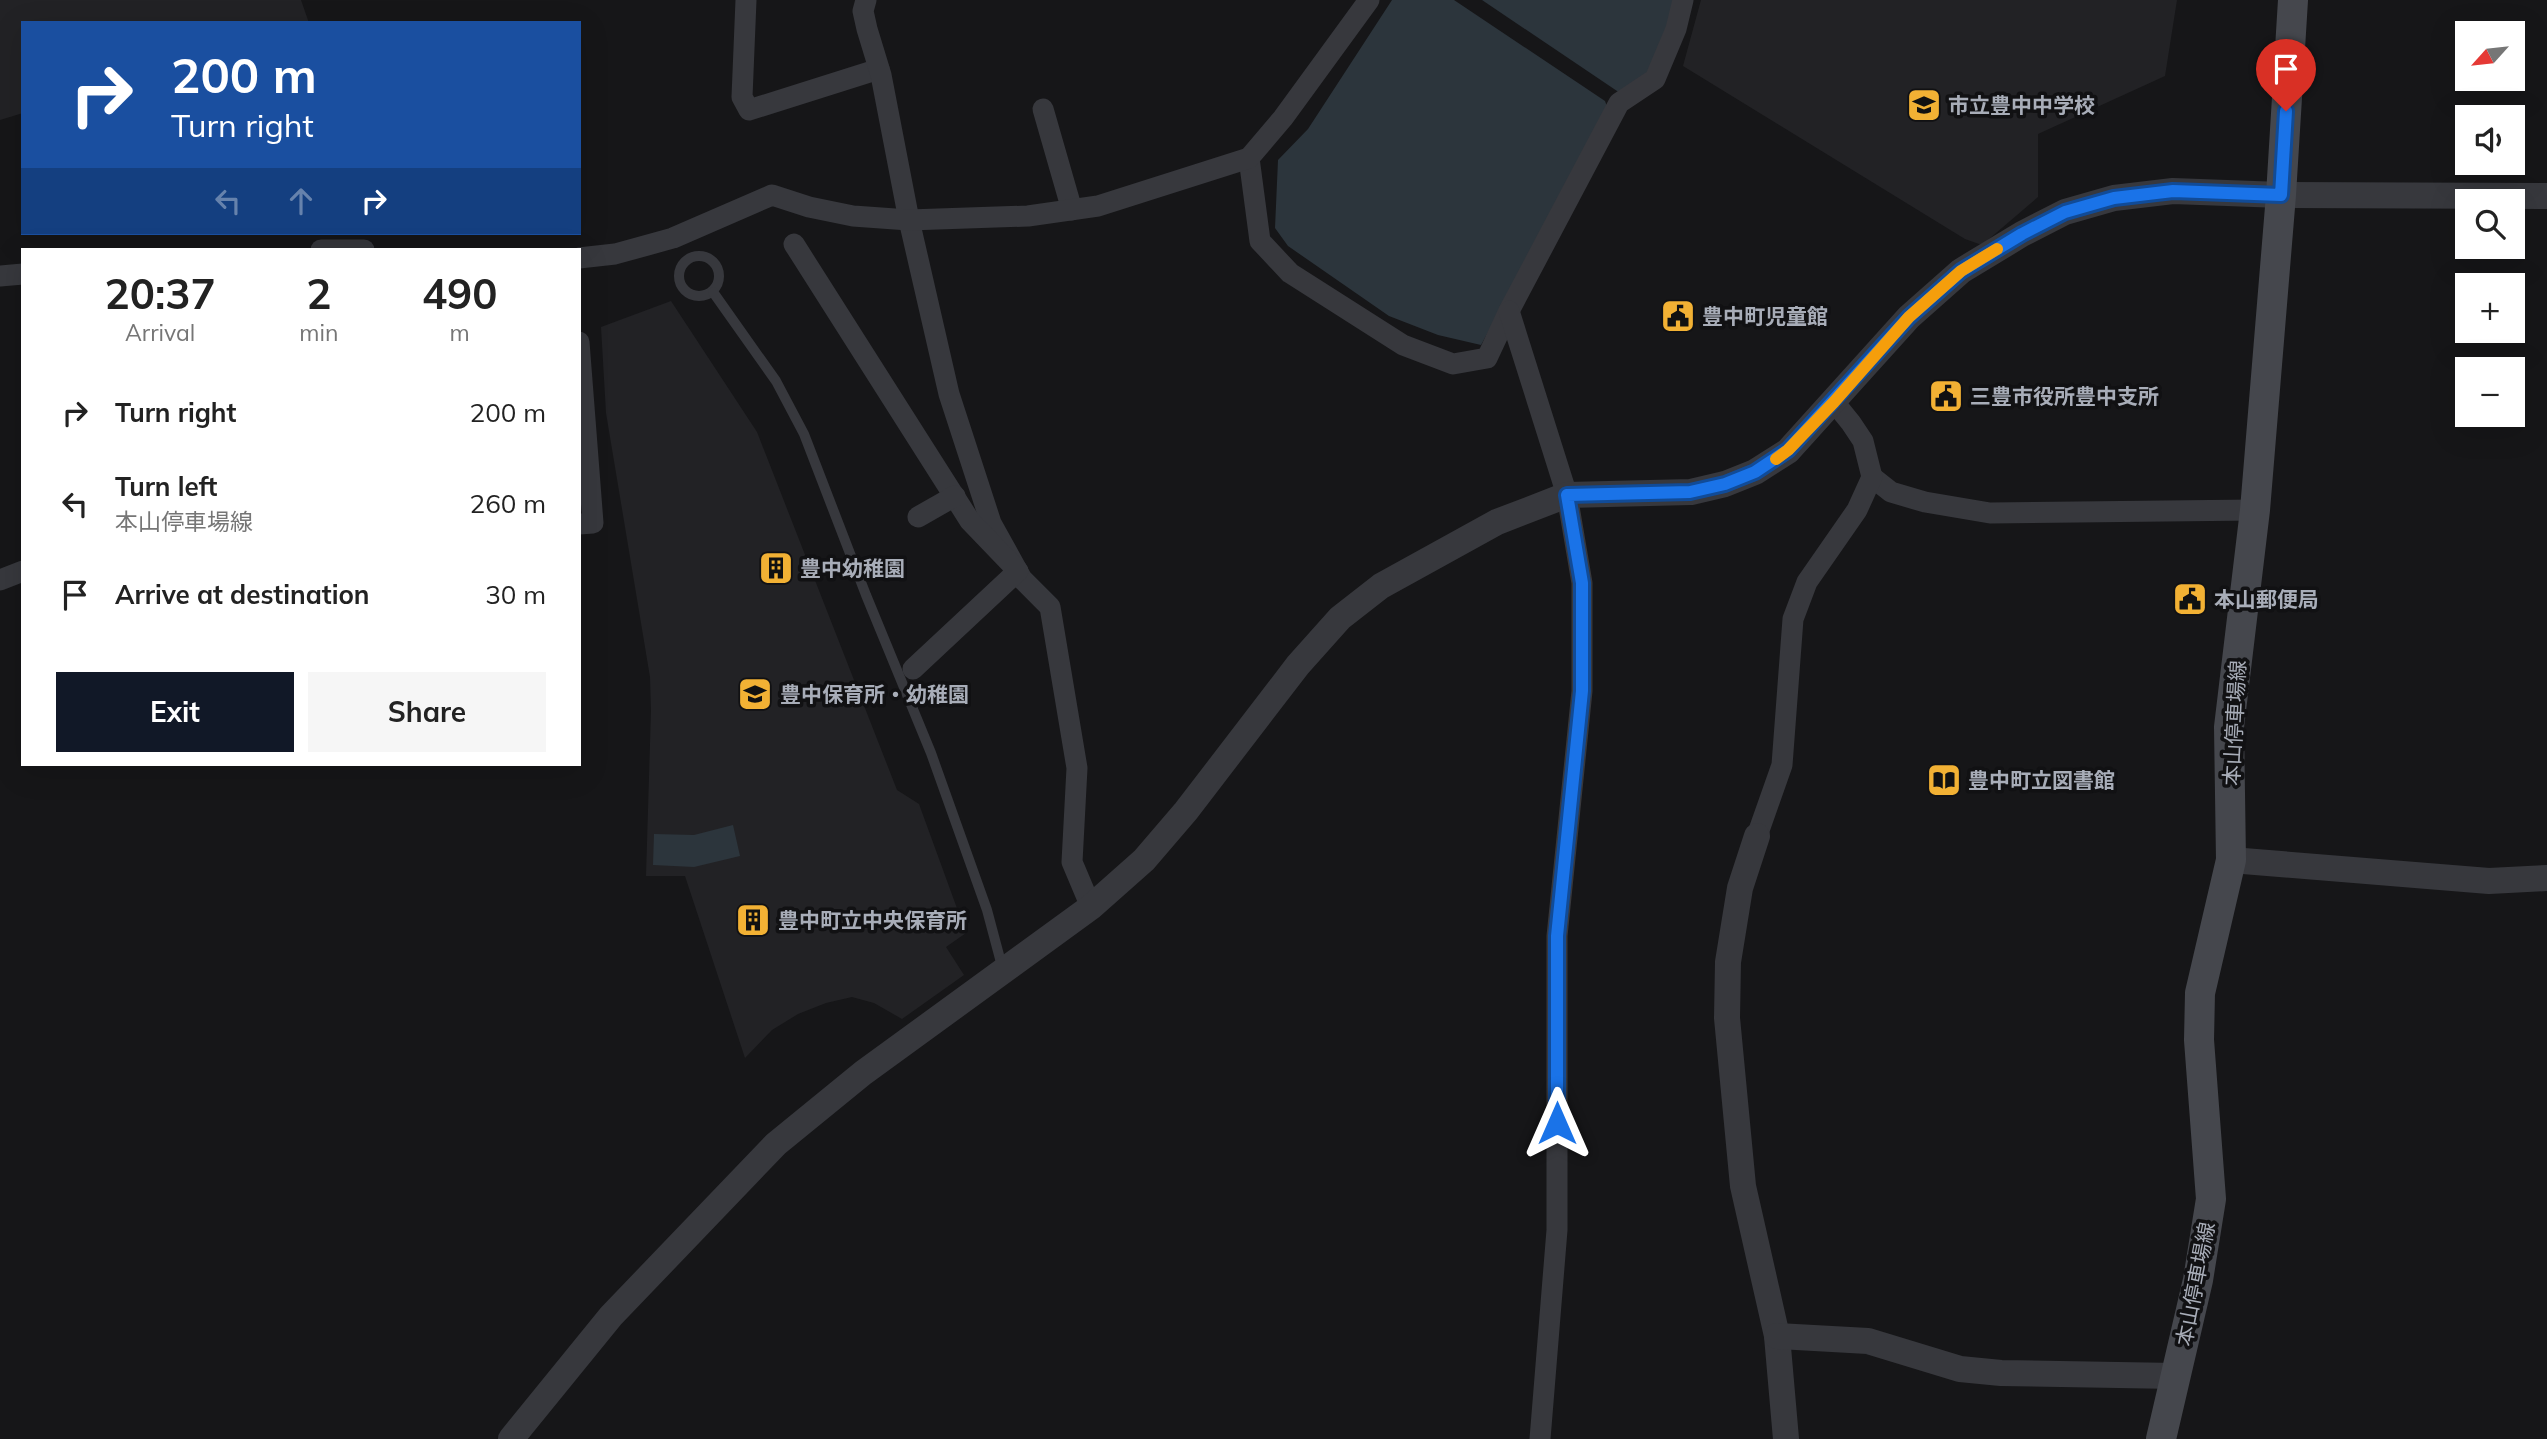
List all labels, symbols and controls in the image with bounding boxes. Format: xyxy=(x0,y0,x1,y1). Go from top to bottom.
north arrow xyxy=(2455,21,2525,91)
map controls xyxy=(2455,21,2525,427)
pin xyxy=(2256,39,2316,111)
text: 200 m xyxy=(171,44,317,105)
icon: right xyxy=(56,49,147,140)
icon: arrive xyxy=(2267,50,2305,88)
school or university icon: 市立豊中中学校 xyxy=(1905,86,1943,124)
place label: 市立豊中中学校 xyxy=(1948,92,2095,118)
text: Turn right xyxy=(171,105,314,145)
button: sound xyxy=(2455,105,2525,175)
icon: left xyxy=(209,182,247,220)
icon: ahead xyxy=(282,182,320,220)
icon: right xyxy=(355,182,393,220)
button: search xyxy=(2455,189,2525,259)
text: 20:37 xyxy=(105,267,216,320)
text: 2 xyxy=(306,267,331,320)
text: 490 xyxy=(422,267,497,320)
button: + xyxy=(2455,273,2525,343)
public building icon: 豊中町児童館 xyxy=(1659,297,1697,335)
place label: 豊中町児童館 xyxy=(1702,303,1828,329)
text: Arrival xyxy=(125,318,195,347)
text: min xyxy=(299,318,338,347)
text: m xyxy=(450,318,470,347)
button: − xyxy=(2455,357,2525,427)
public building icon: 三豊市役所豊中支所 xyxy=(1927,377,1965,415)
place label: 三豊市役所豊中支所 xyxy=(1970,383,2159,409)
icon: right xyxy=(56,394,94,432)
text: Turn right xyxy=(115,396,236,429)
text: 200 m xyxy=(470,396,546,429)
text: Turn left xyxy=(115,470,217,503)
icon: left xyxy=(56,485,94,523)
text: 260 m xyxy=(470,487,546,520)
text: 本山停車場線 xyxy=(115,507,253,536)
building icon: 豊中幼稚園 xyxy=(757,549,795,587)
place label: 豊中幼稚園 xyxy=(800,555,905,581)
icon: arrive xyxy=(56,576,94,614)
text: Arrive at destination xyxy=(115,578,370,611)
text: 30 m xyxy=(485,578,546,611)
public building icon: 本山郵便局 xyxy=(2171,580,2209,618)
place label: 本山郵便局 xyxy=(2214,586,2319,612)
street label: 本山停車場線 xyxy=(2218,659,2250,787)
button: Exit xyxy=(56,672,294,752)
button: Share xyxy=(308,672,546,752)
school or university icon: 豊中保育所・幼稚園 xyxy=(736,675,774,713)
place label: 豊中保育所・幼稚園 xyxy=(780,681,969,707)
library icon: 豊中町立図書館 xyxy=(1925,761,1963,799)
place label: 豊中町立図書館 xyxy=(1968,767,2115,793)
building icon: 豊中町立中央保育所 xyxy=(734,901,772,939)
place label: 豊中町立中央保育所 xyxy=(778,907,967,933)
position arrow xyxy=(1520,1086,1594,1160)
street label: 本山停車場線 xyxy=(2170,1220,2220,1348)

